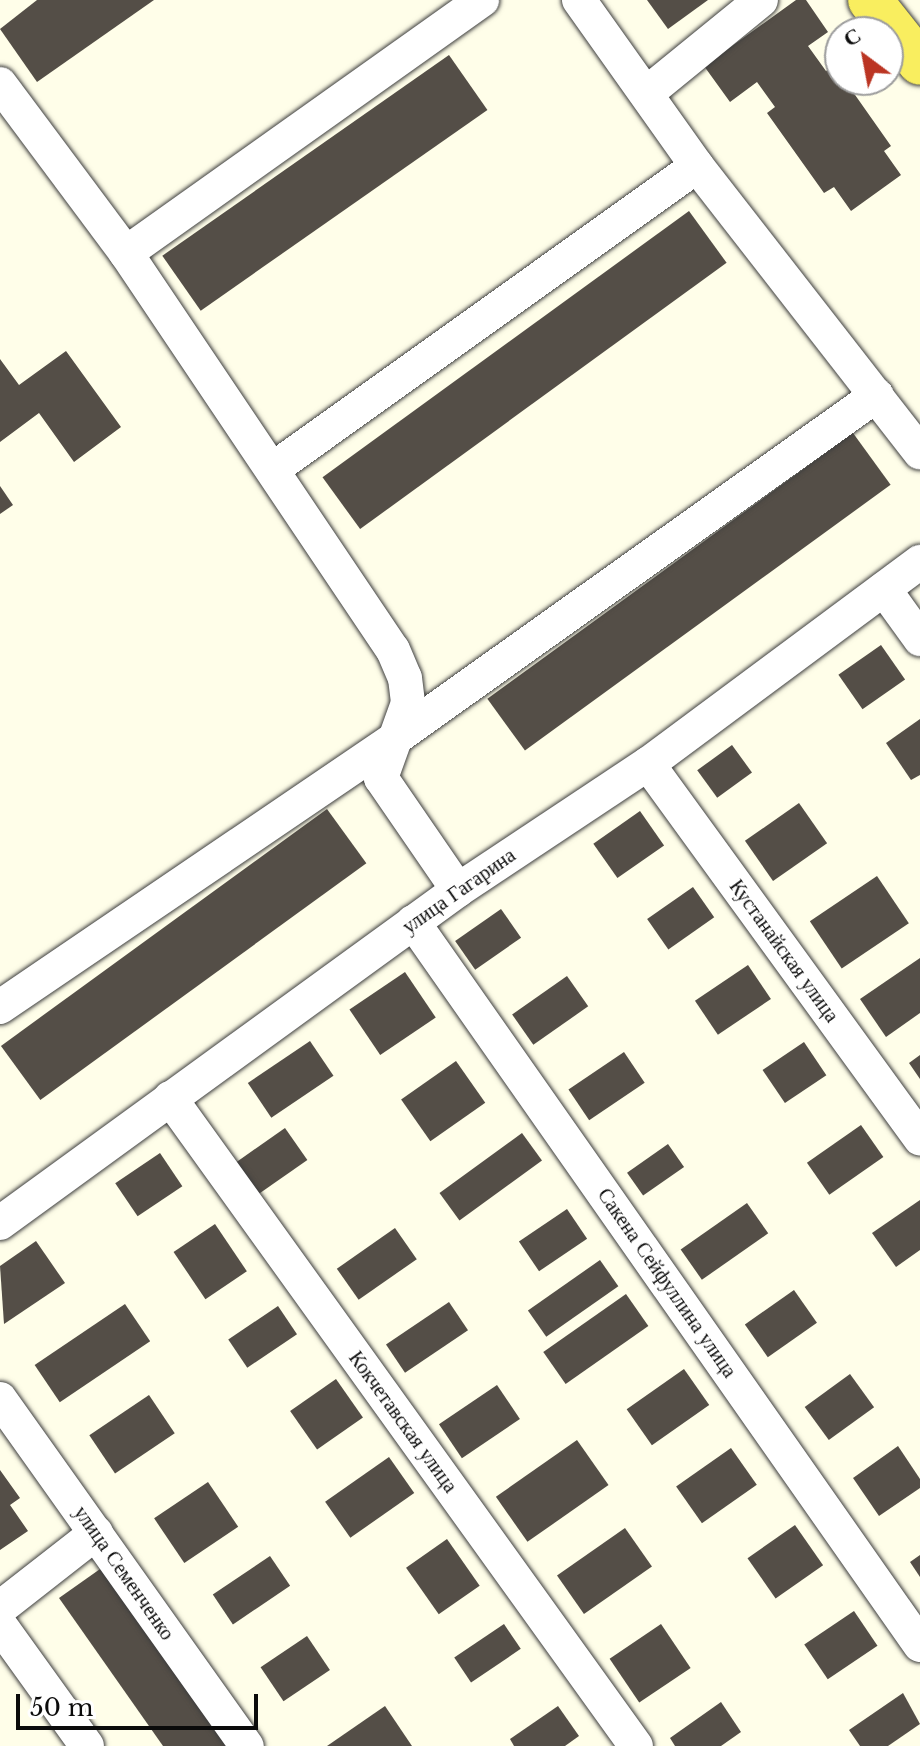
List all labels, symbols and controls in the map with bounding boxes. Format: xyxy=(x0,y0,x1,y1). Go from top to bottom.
north arrow xyxy=(824,16,904,96)
text: С xyxy=(838,21,866,53)
street label: улица Гагарина xyxy=(398,843,520,939)
street label: Кустанайская улица xyxy=(724,875,844,1027)
street label: Сакена Сейфуллина улица xyxy=(592,1184,742,1382)
street label: Кокчетавская улица xyxy=(344,1347,462,1497)
street label: улица Семенченко xyxy=(69,1501,179,1645)
scale bar xyxy=(20,1678,262,1728)
text: 50 m xyxy=(30,1693,93,1722)

